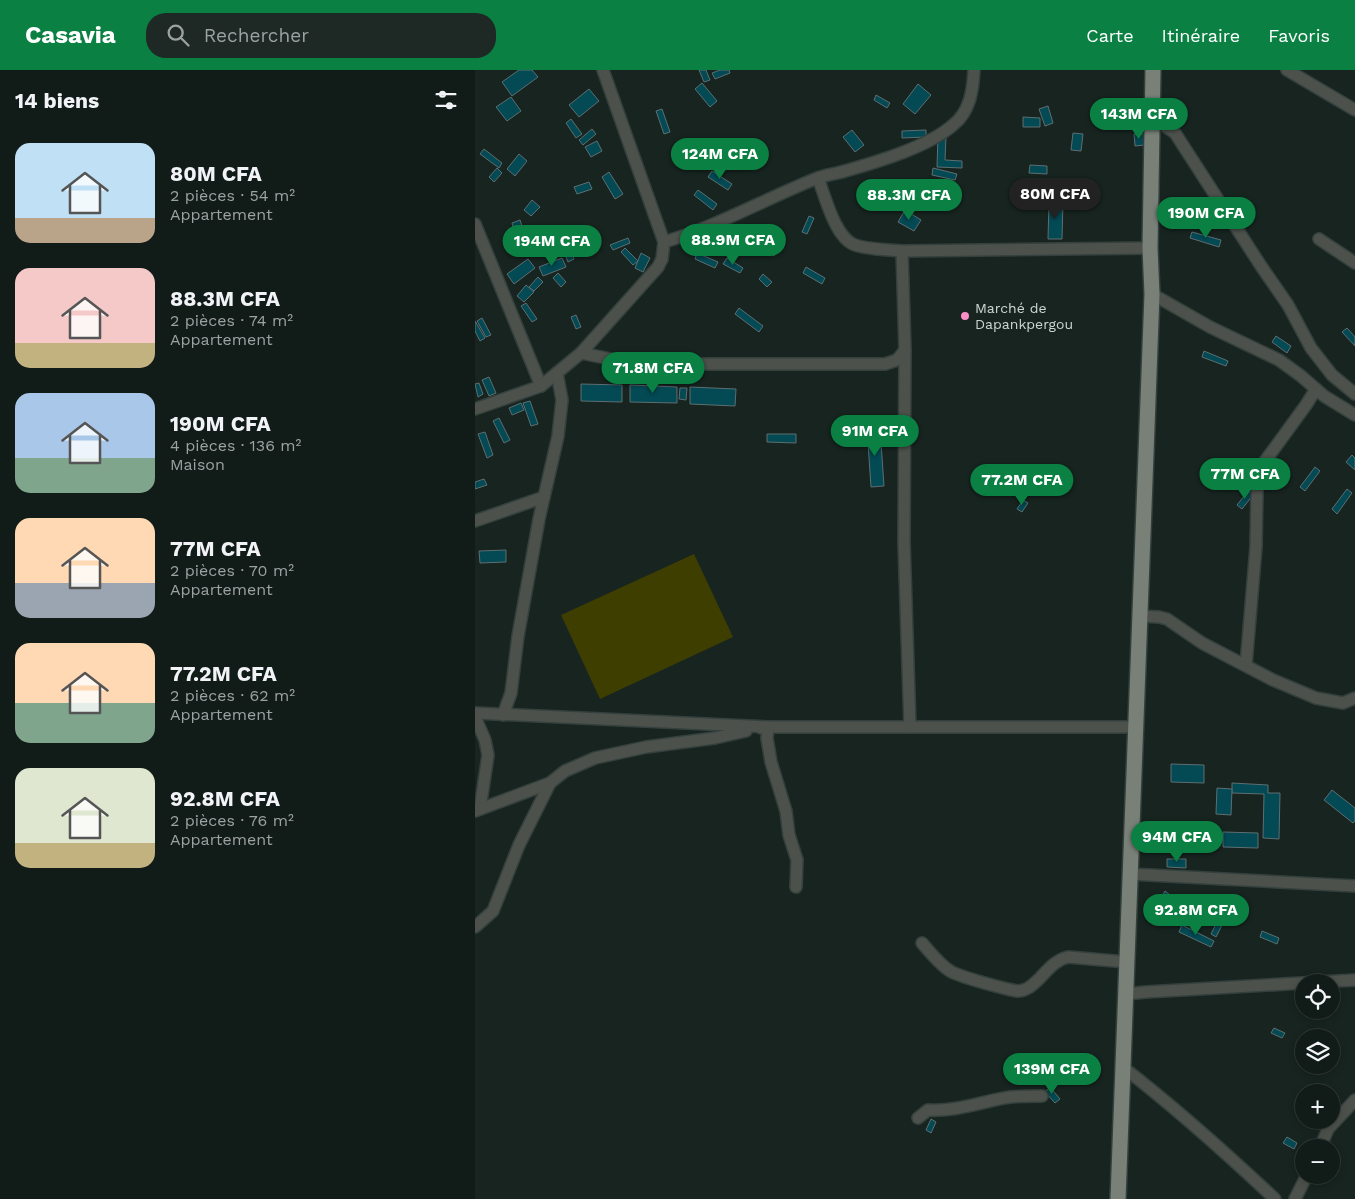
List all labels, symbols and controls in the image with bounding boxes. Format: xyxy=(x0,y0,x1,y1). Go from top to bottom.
search box xyxy=(146,13,496,58)
text: Casavia xyxy=(25,21,116,49)
icon: search xyxy=(164,21,192,49)
text: Rechercher xyxy=(204,24,309,47)
text: Carte xyxy=(1086,25,1134,46)
text: Itinéraire xyxy=(1162,25,1240,46)
text: Favoris xyxy=(1268,25,1330,46)
icon: filters xyxy=(432,86,460,114)
text: 14 biens xyxy=(15,88,99,113)
pin: 143M CFA xyxy=(1087,98,1191,140)
text: 143M CFA xyxy=(1101,104,1177,123)
pin: 124M CFA xyxy=(668,138,772,180)
text: 124M CFA xyxy=(682,144,758,163)
text: 80M CFA xyxy=(170,161,262,186)
icon: home xyxy=(55,163,115,223)
pin: 88.3M CFA xyxy=(852,178,966,221)
pin: 80M CFA xyxy=(1009,178,1101,220)
text: 80M CFA xyxy=(1020,184,1090,203)
text: 88.3M CFA xyxy=(867,185,951,204)
text: 2 pièces · 54 m² xyxy=(170,186,295,205)
pin: 190M CFA xyxy=(1154,196,1258,239)
text: 190M CFA xyxy=(1168,203,1244,222)
text: Appartement xyxy=(170,205,273,224)
pin: 194M CFA xyxy=(500,224,604,267)
pin: 88.9M CFA xyxy=(676,224,790,266)
text: 88.9M CFA xyxy=(691,230,775,249)
text: 194M CFA xyxy=(514,231,590,250)
text: 88.3M CFA xyxy=(170,286,280,311)
icon: home xyxy=(55,288,115,348)
place label: Marché de Dapankpergou xyxy=(975,300,1073,332)
marker: Marché de Dapankpergou xyxy=(959,310,971,322)
text: 2 pièces · 74 m² xyxy=(170,311,293,330)
text: Appartement xyxy=(170,330,273,349)
pin: 71.8M CFA xyxy=(596,352,710,394)
text: 71.8M CFA xyxy=(613,358,693,377)
text: 190M CFA xyxy=(170,411,271,436)
icon: home xyxy=(55,413,115,473)
pin: 91M CFA xyxy=(829,414,921,457)
text: 91M CFA xyxy=(842,421,908,440)
text: 4 pièces · 136 m² xyxy=(170,436,301,455)
text: Maison xyxy=(170,455,225,474)
pin: 77M CFA xyxy=(1199,458,1291,500)
pin: 77.2M CFA xyxy=(965,464,1079,506)
text: 77M CFA xyxy=(1210,464,1280,483)
text: 77.2M CFA xyxy=(981,470,1063,489)
text: 77M CFA xyxy=(170,536,261,561)
icon: home xyxy=(55,538,115,598)
text: 2 pièces · 70 m² xyxy=(170,561,294,580)
text: Appartement xyxy=(170,580,273,599)
text: 77.2M CFA xyxy=(170,661,277,686)
icon: home xyxy=(55,663,115,723)
text: 2 pièces · 62 m² xyxy=(170,686,295,705)
text: Appartement xyxy=(170,705,273,724)
text: 92.8M CFA xyxy=(170,786,280,811)
icon: home xyxy=(55,788,115,848)
text: 2 pièces · 76 m² xyxy=(170,811,294,830)
pin: 94M CFA xyxy=(1131,820,1223,863)
text: 94M CFA xyxy=(1142,827,1212,846)
text: Appartement xyxy=(170,830,273,849)
pin: 92.8M CFA xyxy=(1139,894,1253,936)
text: 92.8M CFA xyxy=(1154,900,1238,919)
map controls xyxy=(1295,974,1340,1184)
button: locate xyxy=(1295,974,1340,1019)
button: layers xyxy=(1295,1029,1340,1074)
pin: 139M CFA xyxy=(1000,1052,1104,1095)
text: 139M CFA xyxy=(1014,1059,1090,1078)
button: + xyxy=(1295,1084,1340,1129)
button: − xyxy=(1295,1139,1340,1184)

